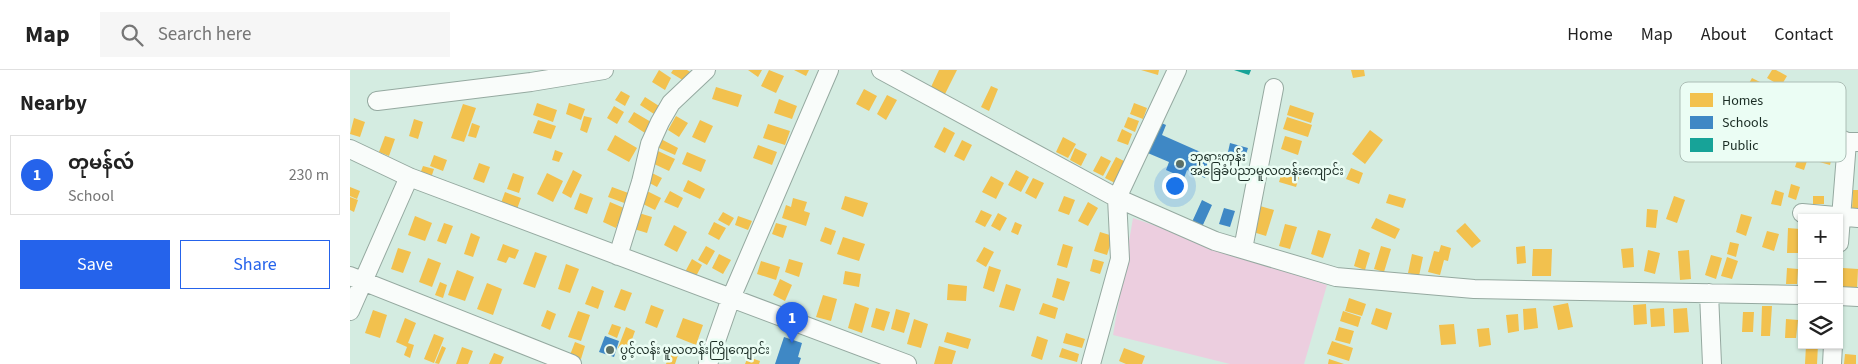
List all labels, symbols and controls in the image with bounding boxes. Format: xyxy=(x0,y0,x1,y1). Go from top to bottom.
search box xyxy=(100,12,450,57)
text: Map xyxy=(25,17,70,52)
icon: search xyxy=(118,21,146,49)
text: Search here xyxy=(158,21,251,48)
text: Home xyxy=(1567,22,1613,47)
text: Map xyxy=(1641,22,1673,47)
text: About xyxy=(1701,22,1746,47)
text: Contact xyxy=(1774,22,1833,47)
legend xyxy=(1680,82,1846,162)
text: Nearby xyxy=(20,88,87,118)
text: Homes xyxy=(1722,91,1763,111)
text: Schools xyxy=(1722,113,1768,133)
text: Public xyxy=(1722,136,1759,156)
place label: ဘုရားကုန်း အခြေခံပညာမူလတန်းကျောင်း xyxy=(1190,148,1344,181)
text: တုမန်လဴ xyxy=(68,150,134,177)
marker: ဘုရားကုန်း အခြေခံပညာမူလတန်းကျောင်း xyxy=(1174,158,1186,170)
text: 1 xyxy=(33,164,41,186)
text: 230 m xyxy=(289,164,329,186)
your location xyxy=(1162,173,1188,199)
text: School xyxy=(68,185,114,207)
map controls xyxy=(1798,214,1843,349)
button: + xyxy=(1798,214,1843,259)
button: Save xyxy=(20,240,170,289)
button: Share xyxy=(180,240,330,289)
button: − xyxy=(1798,259,1843,304)
pin: 1 xyxy=(776,302,808,343)
button: layers xyxy=(1798,304,1843,349)
place label: ပွင့်လန်း မူလတန်းကြိုကျောင်း xyxy=(620,341,770,360)
marker: ပွင့်လန်း မူလတန်းကြိုကျောင်း xyxy=(604,344,616,356)

